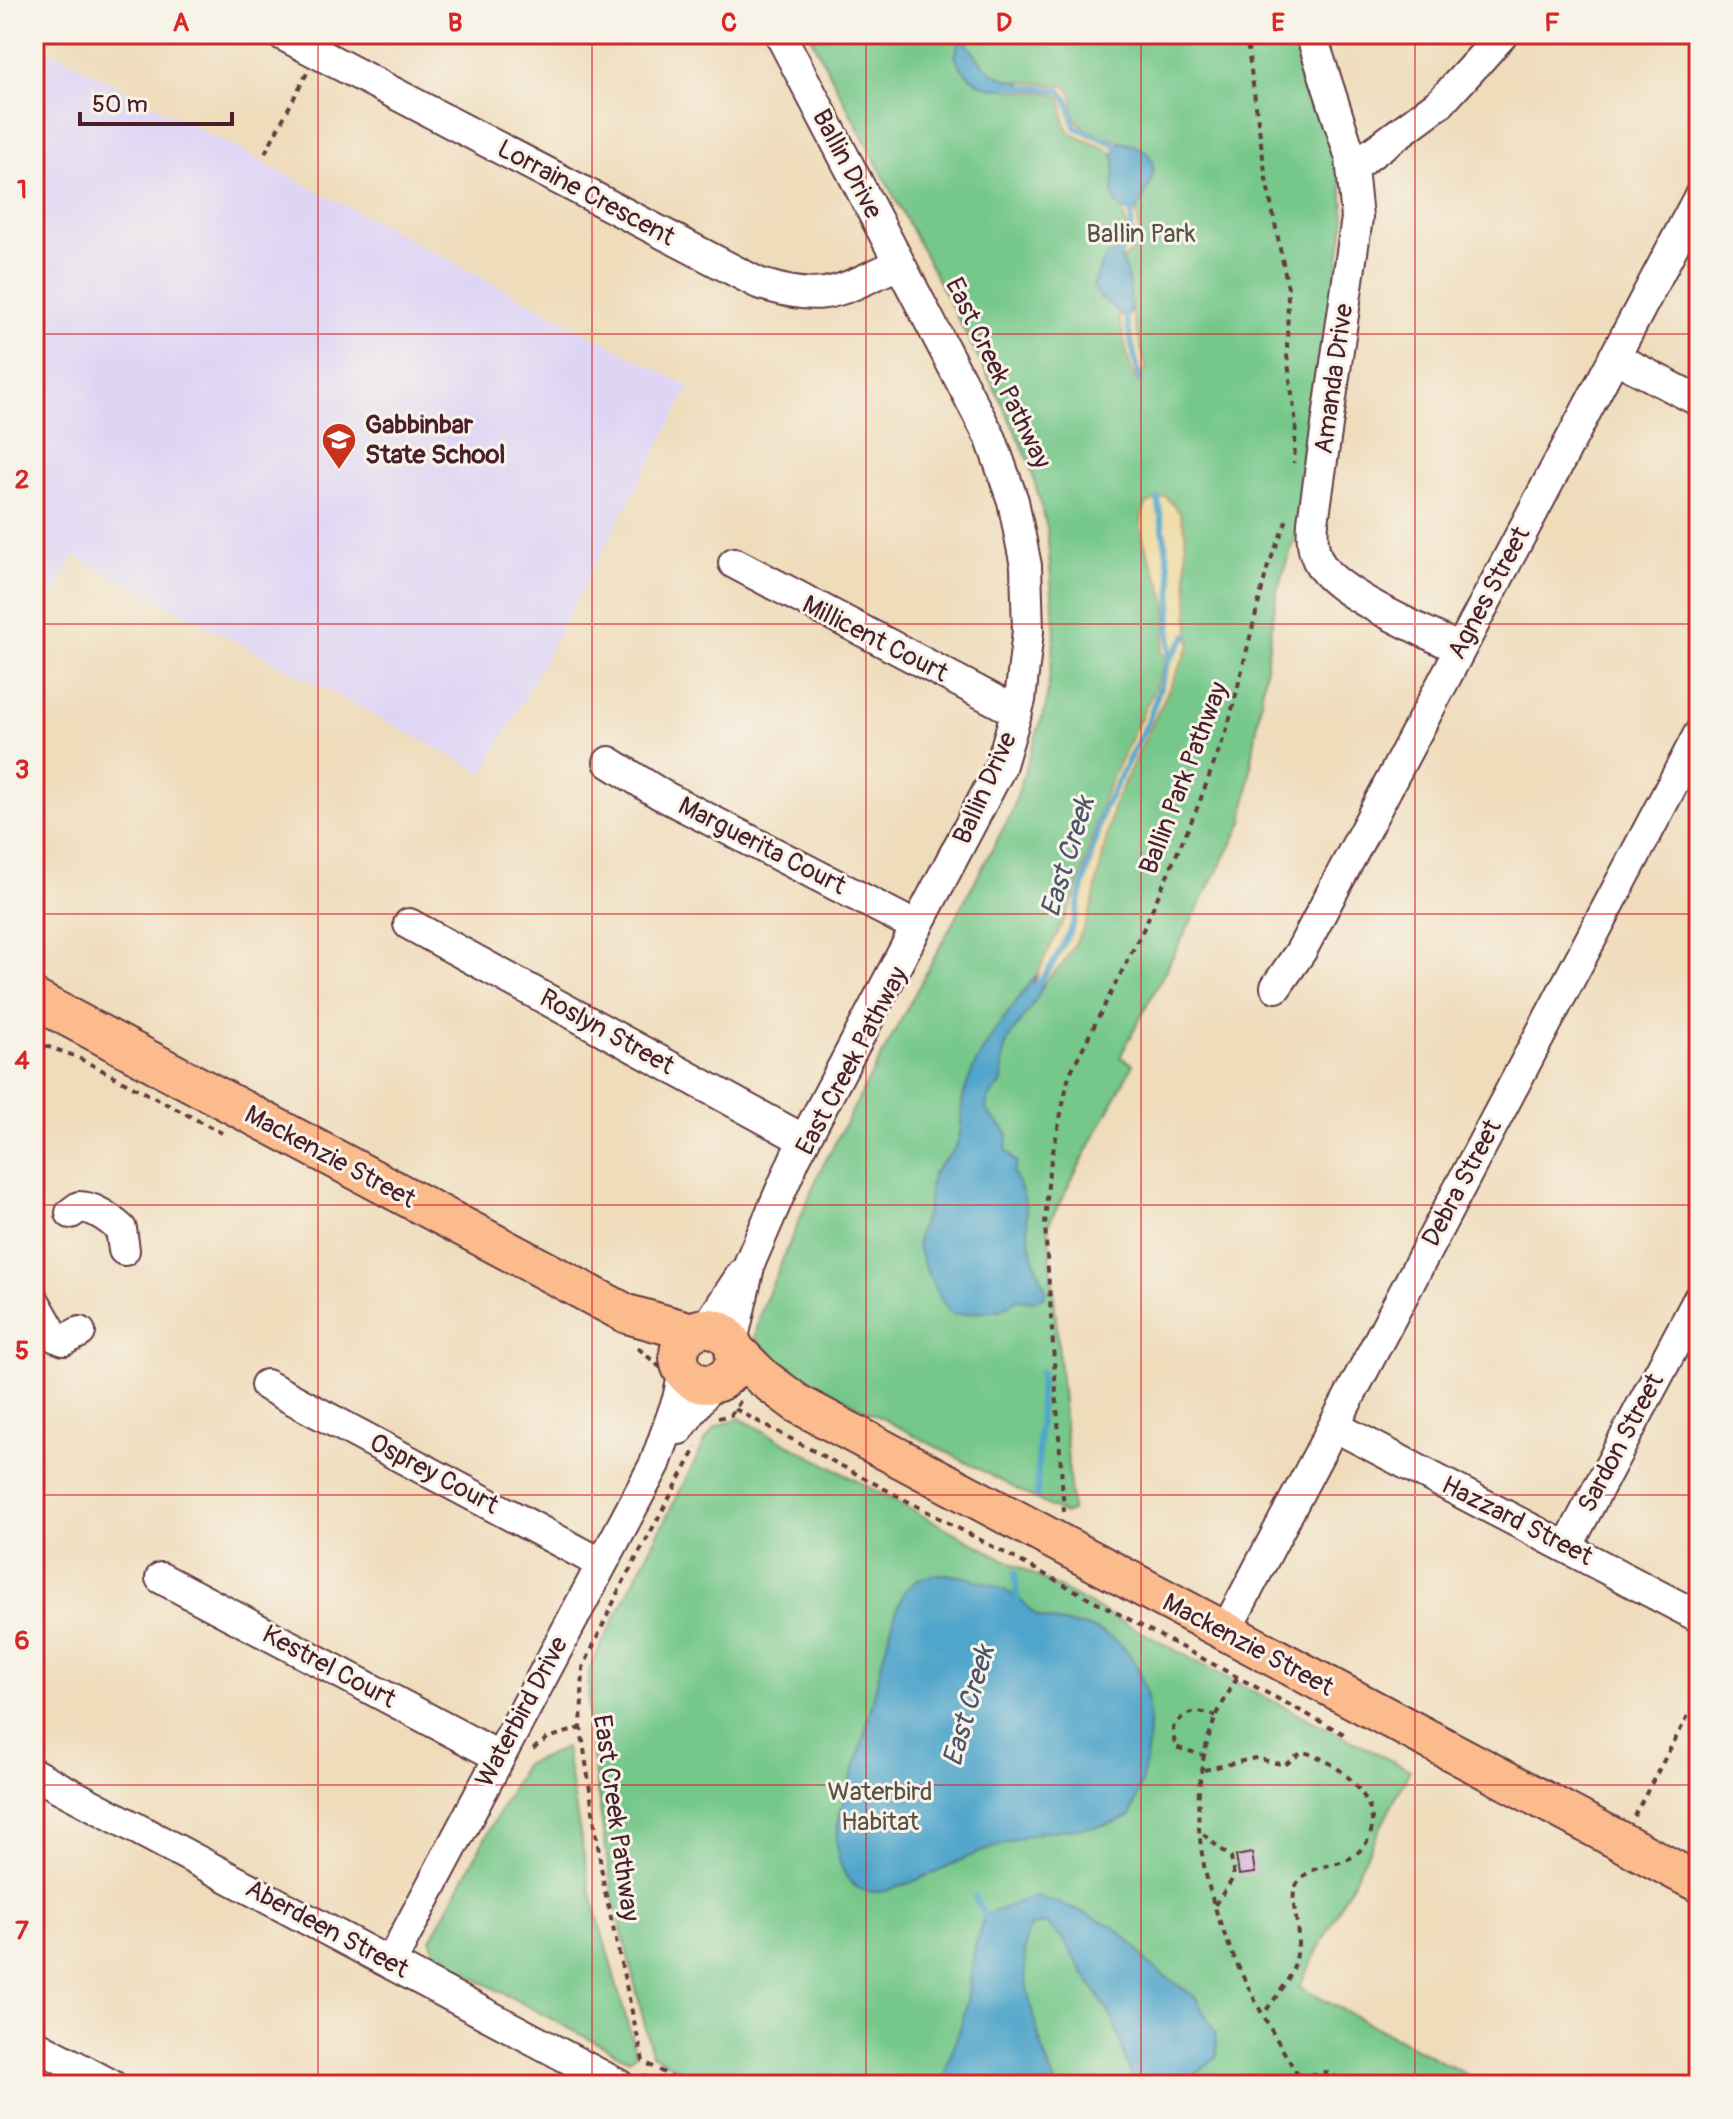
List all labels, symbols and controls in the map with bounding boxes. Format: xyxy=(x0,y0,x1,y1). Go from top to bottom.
text: A xyxy=(173,7,190,39)
text: B xyxy=(448,7,462,39)
text: C xyxy=(721,7,737,39)
text: D xyxy=(996,7,1012,39)
text: E xyxy=(1271,7,1285,39)
text: F xyxy=(1544,7,1560,39)
scale bar xyxy=(80,76,232,126)
text: 50 m xyxy=(92,90,148,119)
street label: Ballin Drive xyxy=(805,104,889,224)
street label: Lorraine Crescent xyxy=(492,133,681,253)
text: 1 xyxy=(17,174,27,206)
park label: Ballin Park xyxy=(1086,218,1196,250)
street label: East Creek Pathway xyxy=(938,272,1058,474)
street label: Amanda Drive xyxy=(1308,302,1360,456)
place label: Gabbinbar State School xyxy=(365,409,506,471)
school or university icon: Gabbinbar State School xyxy=(320,421,358,471)
text: 2 xyxy=(15,464,29,496)
street label: Agnes Street xyxy=(1441,521,1537,665)
street label: Millicent Court xyxy=(797,589,954,690)
street label: Ballin Park Pathway xyxy=(1133,677,1235,879)
street label: Ballin Drive xyxy=(946,727,1024,849)
text: 3 xyxy=(15,754,29,786)
street label: Marguerita Court xyxy=(673,790,852,902)
water label: East Creek xyxy=(1033,791,1103,921)
street label: East Creek Pathway xyxy=(789,962,915,1160)
street label: Roslyn Street xyxy=(534,982,680,1082)
text: 4 xyxy=(14,1045,30,1077)
street label: Mackenzie Street xyxy=(239,1099,421,1216)
street label: Debra Street xyxy=(1415,1113,1509,1252)
text: 5 xyxy=(15,1335,29,1367)
street label: Sardon Street xyxy=(1571,1368,1671,1518)
street label: Osprey Court xyxy=(364,1427,504,1522)
street label: Hazzard Street xyxy=(1436,1469,1598,1573)
street label: Mackenzie Street xyxy=(1157,1587,1339,1704)
street label: Kestrel Court xyxy=(257,1618,402,1716)
text: 6 xyxy=(14,1625,30,1657)
street label: Waterbird Drive xyxy=(469,1631,575,1793)
water label: East Creek xyxy=(935,1640,1003,1770)
street label: East Creek Pathway xyxy=(586,1713,646,1923)
park label: Waterbird Habitat xyxy=(828,1776,933,1838)
street label: Aberdeen Street xyxy=(240,1873,415,1986)
text: 7 xyxy=(15,1915,29,1947)

